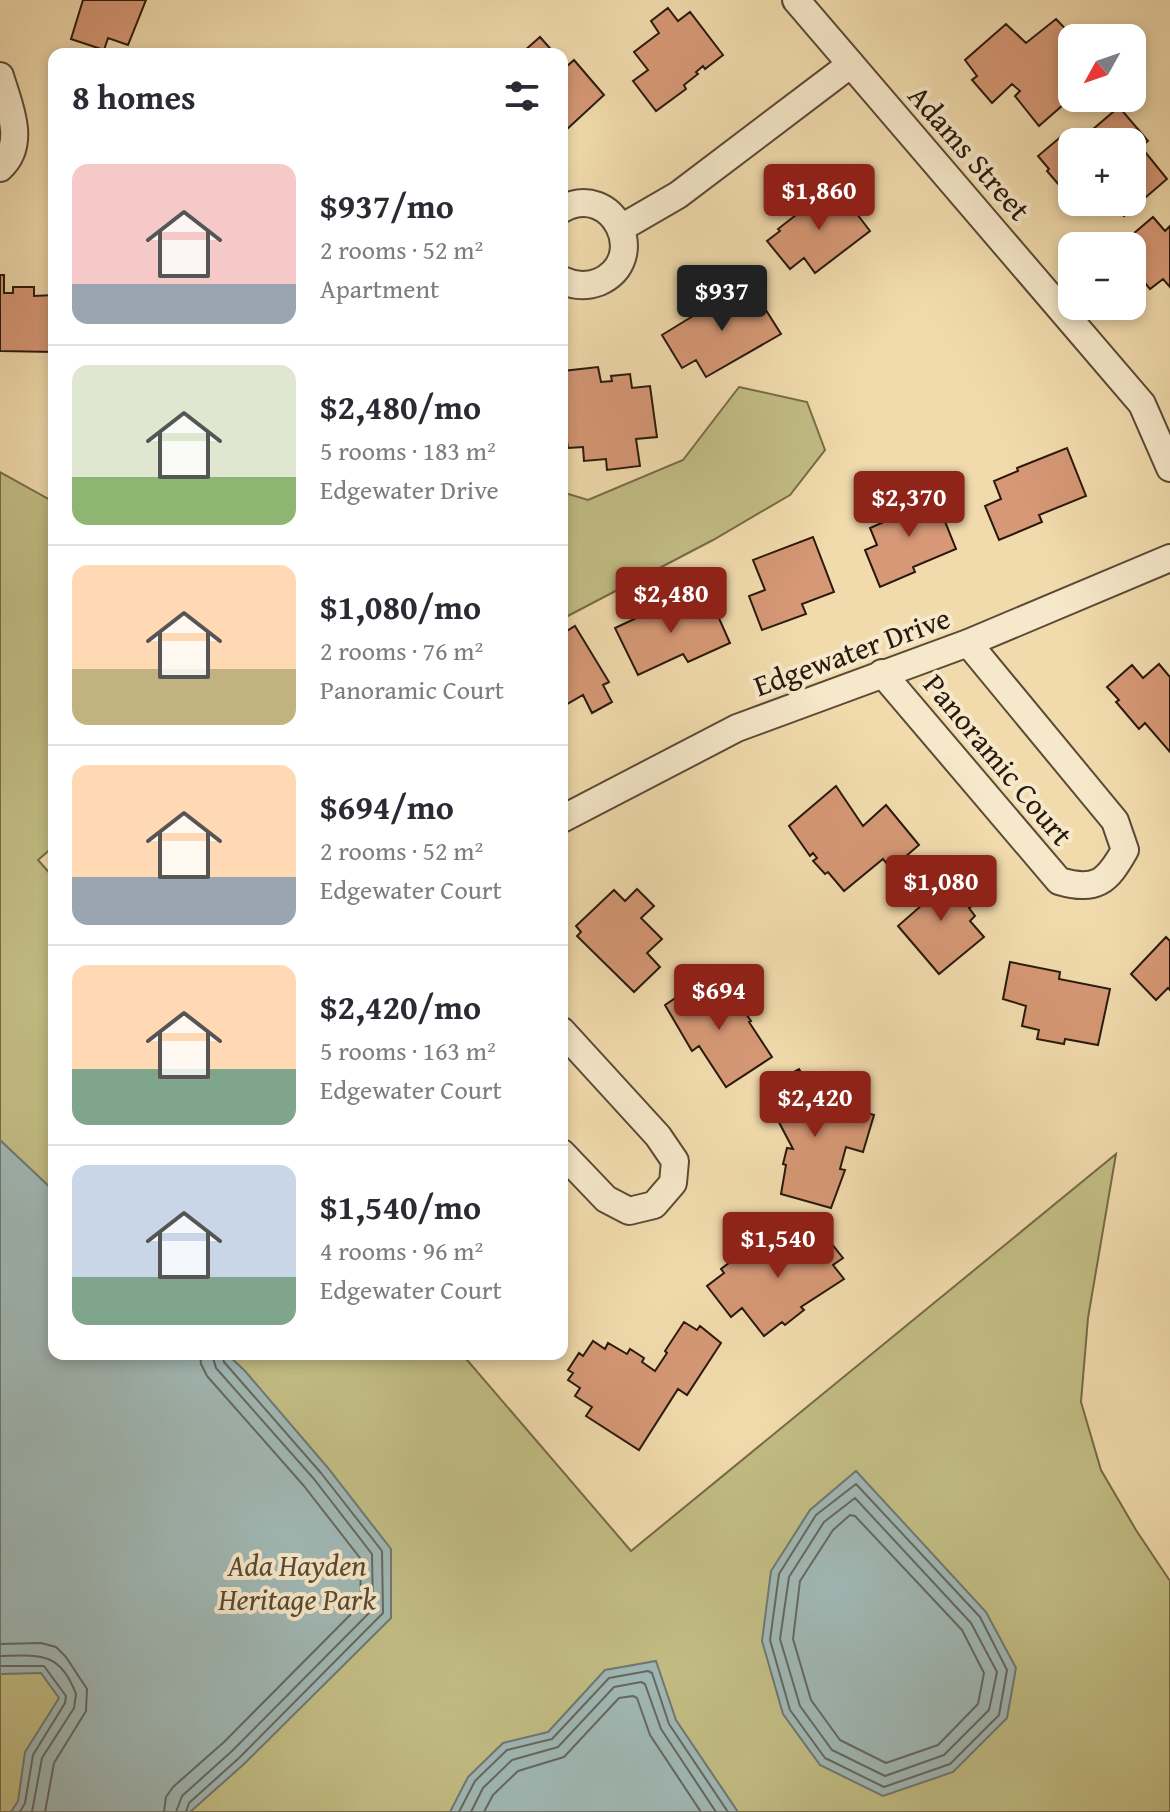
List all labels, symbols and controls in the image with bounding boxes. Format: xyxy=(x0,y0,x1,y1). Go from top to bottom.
north arrow xyxy=(1058,24,1146,112)
map controls xyxy=(1058,24,1146,320)
text: 8 homes xyxy=(72,72,196,121)
icon: filters xyxy=(500,74,544,118)
street label: Adams Street xyxy=(898,75,1042,230)
button: + xyxy=(1058,128,1146,216)
pin: $1,860 xyxy=(754,164,884,232)
text: $1,860 xyxy=(782,170,856,209)
text: $937/mo xyxy=(320,181,454,230)
icon: home xyxy=(136,196,232,292)
text: 2 rooms · 52 m² xyxy=(320,230,483,269)
button: − xyxy=(1058,232,1146,320)
pin: $937 xyxy=(675,265,769,333)
text: Apartment xyxy=(320,269,439,308)
text: $937 xyxy=(695,271,749,310)
text: $2,480/mo xyxy=(320,382,481,431)
icon: home xyxy=(136,397,232,493)
text: 5 rooms · 183 m² xyxy=(320,431,496,470)
text: Edgewater Drive xyxy=(320,470,499,509)
pin: $2,370 xyxy=(844,471,974,539)
text: $2,370 xyxy=(872,477,946,516)
pin: $2,480 xyxy=(606,567,736,635)
text: $2,480 xyxy=(634,573,708,612)
text: $1,080/mo xyxy=(320,582,481,631)
street label: Edgewater Drive xyxy=(747,595,956,707)
icon: home xyxy=(136,597,232,693)
text: 2 rooms · 76 m² xyxy=(320,631,483,670)
street label: Panoramic Court xyxy=(914,664,1084,855)
text: Panoramic Court xyxy=(320,670,504,709)
text: $694/mo xyxy=(320,782,454,831)
icon: home xyxy=(136,797,232,893)
text: 2 rooms · 52 m² xyxy=(320,831,483,870)
pin: $1,080 xyxy=(876,855,1006,923)
text: $1,080 xyxy=(904,861,978,900)
text: Edgewater Court xyxy=(320,870,502,909)
pin: $694 xyxy=(672,964,766,1032)
text: $694 xyxy=(692,970,746,1009)
text: $2,420/mo xyxy=(320,982,481,1031)
icon: home xyxy=(136,997,232,1093)
text: 5 rooms · 163 m² xyxy=(320,1031,496,1070)
text: Edgewater Court xyxy=(320,1070,502,1109)
pin: $2,420 xyxy=(750,1071,880,1139)
text: $2,420 xyxy=(778,1077,852,1116)
text: $1,540/mo xyxy=(320,1182,481,1231)
icon: home xyxy=(136,1197,232,1293)
pin: $1,540 xyxy=(713,1212,843,1280)
text: $1,540 xyxy=(741,1218,815,1257)
text: 4 rooms · 96 m² xyxy=(320,1231,483,1270)
text: Edgewater Court xyxy=(320,1270,502,1309)
park label: Ada Hayden Heritage Park xyxy=(217,1543,376,1621)

